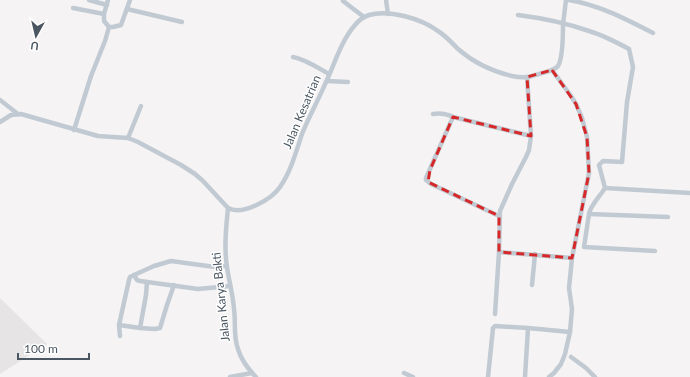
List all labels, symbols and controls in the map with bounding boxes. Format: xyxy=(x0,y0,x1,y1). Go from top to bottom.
north arrow xyxy=(16,16,56,56)
text: U xyxy=(30,39,39,53)
street label: Jalan Kesatrian xyxy=(279,73,324,151)
street label: Jalan Karya Bakti xyxy=(208,252,233,343)
scale bar xyxy=(18,335,89,361)
text: 100 m xyxy=(24,341,58,356)

